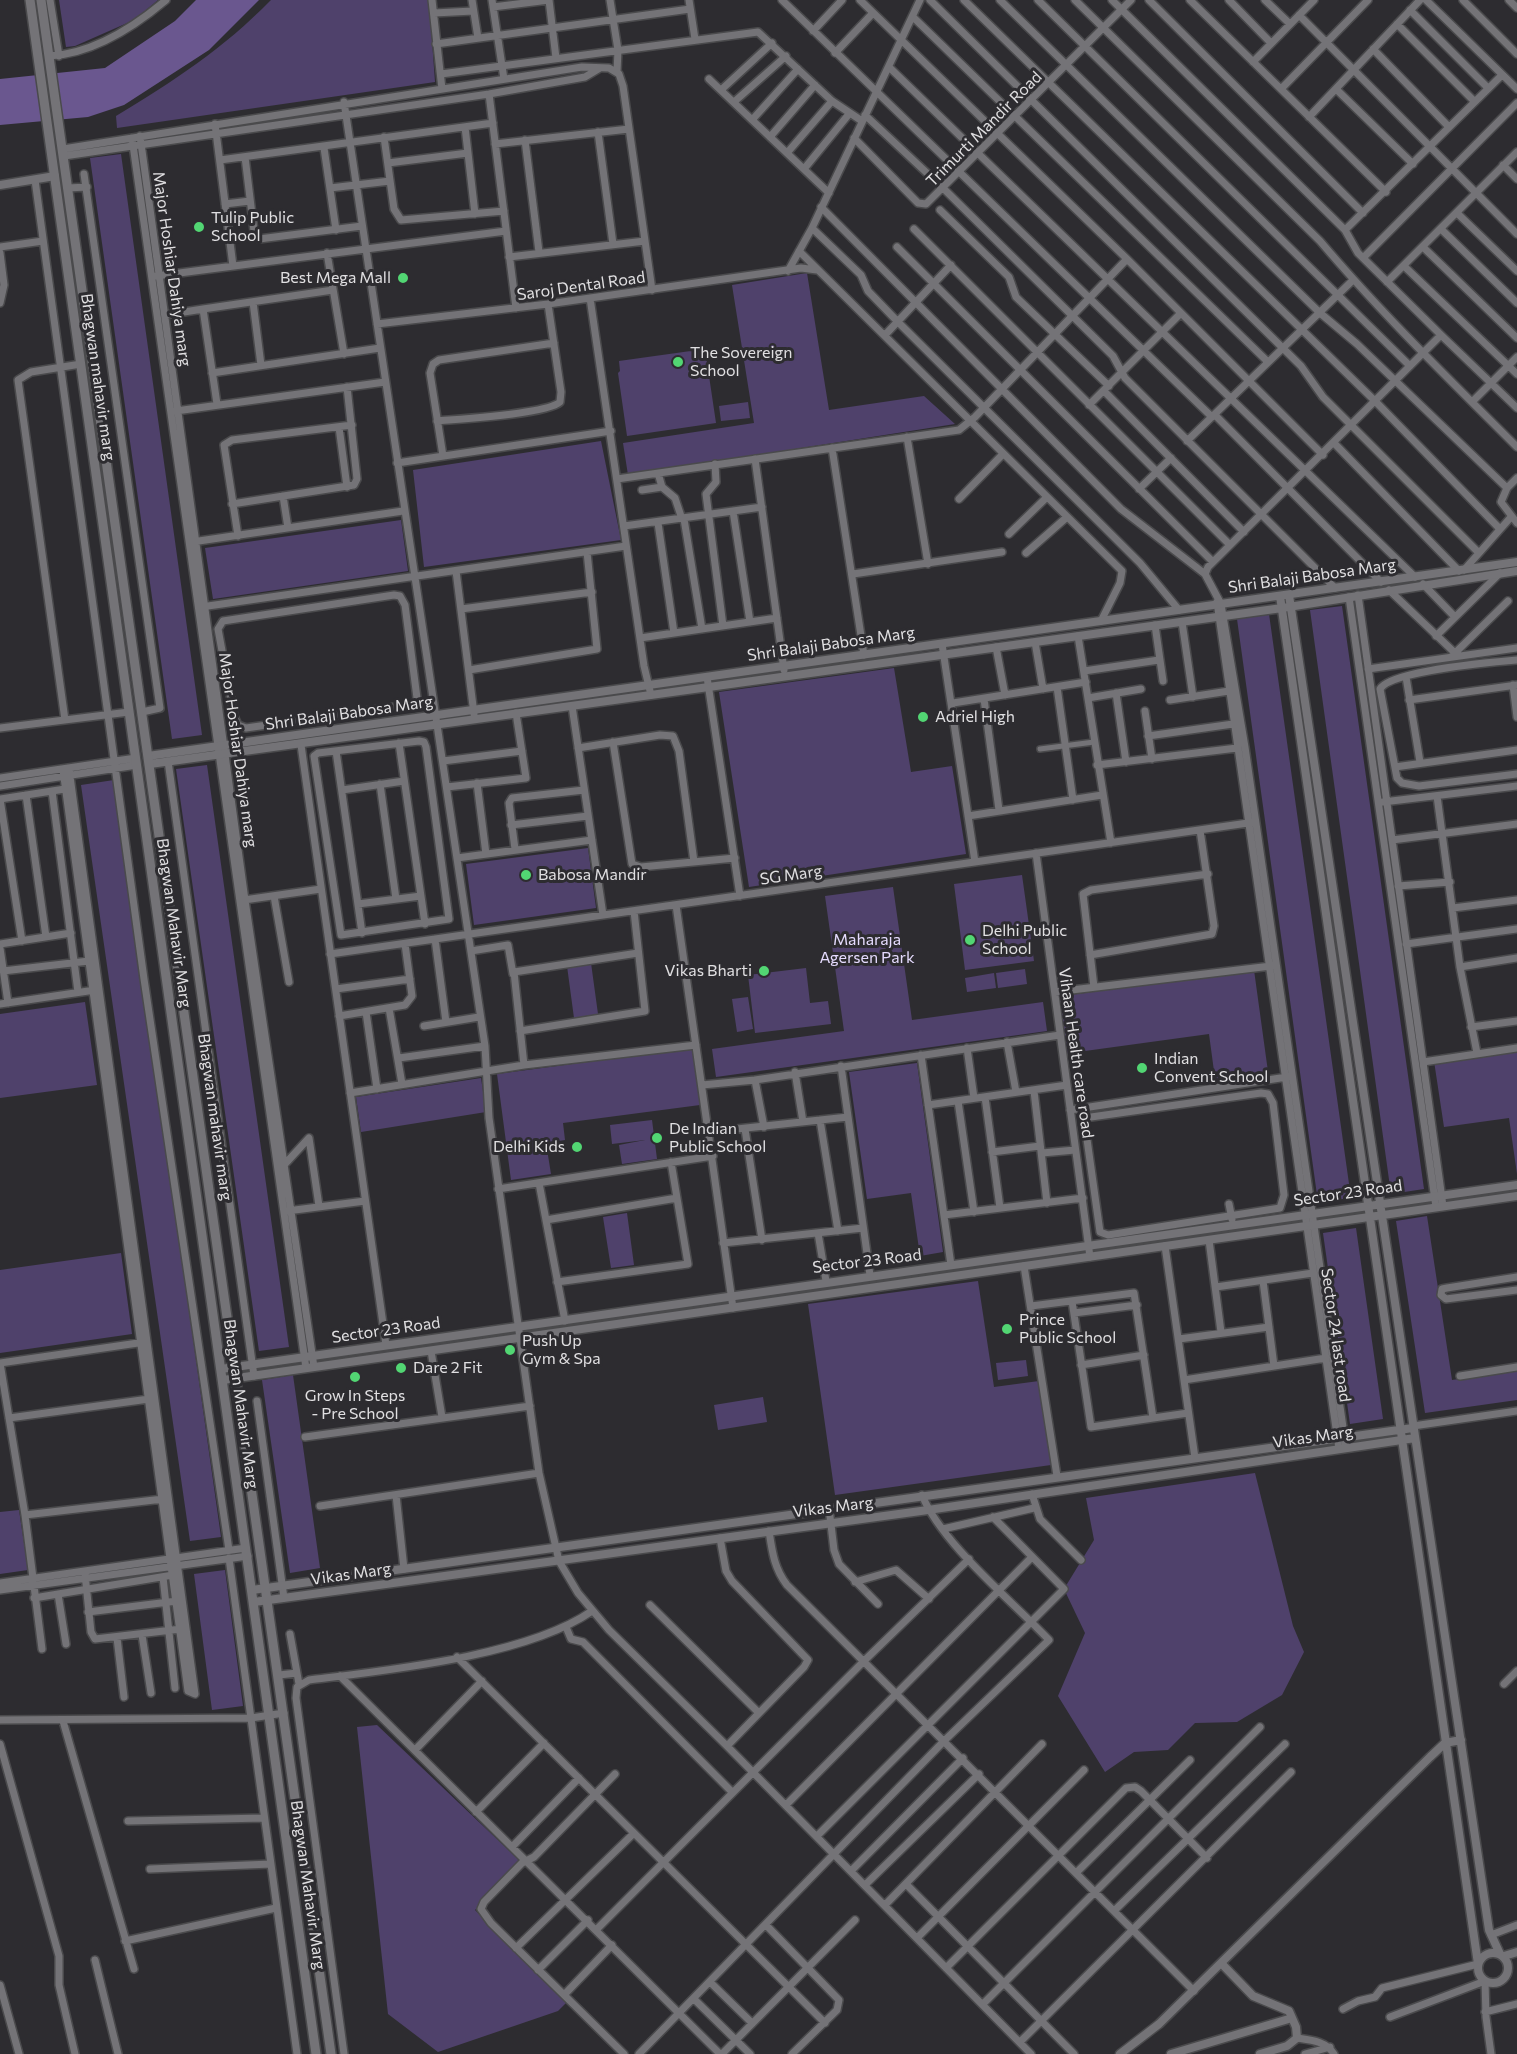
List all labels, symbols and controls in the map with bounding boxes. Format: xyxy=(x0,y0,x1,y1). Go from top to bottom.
street label: Trimurti Mandir Road xyxy=(922,67,1046,191)
street label: Major Hoshiar Dahiya marg xyxy=(149,170,195,368)
place label: Tulip Public School xyxy=(211,208,294,246)
marker: Tulip Public School xyxy=(192,220,206,234)
street label: Saroj Dental Road xyxy=(516,267,646,305)
place label: Best Mega Mall xyxy=(280,268,391,288)
marker: Best Mega Mall xyxy=(396,271,410,285)
street label: Bhagwan mahavir marg xyxy=(77,292,119,462)
place label: The Sovereign School xyxy=(690,343,792,381)
marker: The Sovereign School xyxy=(671,355,685,369)
street label: Shri Balaji Babosa Marg xyxy=(1227,555,1397,597)
street label: Shri Balaji Babosa Marg xyxy=(746,623,916,665)
street label: Major Hoshiar Dahiya marg xyxy=(215,651,261,849)
street label: Shri Balaji Babosa Marg xyxy=(264,692,434,734)
place label: Adriel High xyxy=(935,707,1015,727)
marker: Adriel High xyxy=(916,710,930,724)
street label: Bhagwan Mahavir Marg xyxy=(153,837,195,1009)
street label: SG Marg xyxy=(759,861,823,889)
place label: Babosa Mandir xyxy=(538,865,647,885)
marker: Babosa Mandir xyxy=(519,868,533,882)
place label: Delhi Public School xyxy=(982,921,1067,959)
park label: Maharaja Agersen Park xyxy=(819,930,915,968)
marker: Delhi Public School xyxy=(963,933,977,947)
place label: Vikas Bharti xyxy=(665,961,752,981)
marker: Vikas Bharti xyxy=(757,964,771,978)
street label: Vihaan Health care road xyxy=(1055,966,1097,1140)
street label: Bhagwan mahavir marg xyxy=(194,1032,236,1202)
place label: Indian Convent School xyxy=(1154,1049,1268,1087)
marker: Indian Convent School xyxy=(1135,1061,1149,1075)
place label: De Indian Public School xyxy=(669,1119,766,1157)
marker: De Indian Public School xyxy=(650,1131,664,1145)
place label: Delhi Kids xyxy=(493,1137,565,1157)
marker: Delhi Kids xyxy=(570,1140,584,1154)
street label: Sector 23 Road xyxy=(1292,1176,1404,1210)
street label: Sector 23 Road xyxy=(811,1245,923,1277)
street label: Sector 24 last road xyxy=(1317,1267,1355,1403)
place label: Prince Public School xyxy=(1019,1310,1116,1348)
street label: Sector 23 Road xyxy=(330,1313,442,1347)
street label: Bhagwan Mahavir Marg xyxy=(220,1318,262,1490)
marker: Prince Public School xyxy=(1000,1322,1014,1336)
place label: Push Up Gym & Spa xyxy=(522,1331,601,1369)
marker: Push Up Gym & Spa xyxy=(503,1343,517,1357)
place label: Dare 2 Fit xyxy=(413,1358,483,1378)
marker: Dare 2 Fit xyxy=(394,1361,408,1375)
marker: Grow In Steps - Pre School xyxy=(348,1370,362,1384)
place label: Grow In Steps - Pre School xyxy=(305,1386,405,1424)
street label: Vikas Marg xyxy=(1272,1422,1354,1452)
street label: Vikas Marg xyxy=(792,1493,874,1521)
street label: Vikas Marg xyxy=(310,1559,392,1589)
street label: Bhagwan Mahavir Marg xyxy=(287,1799,329,1971)

